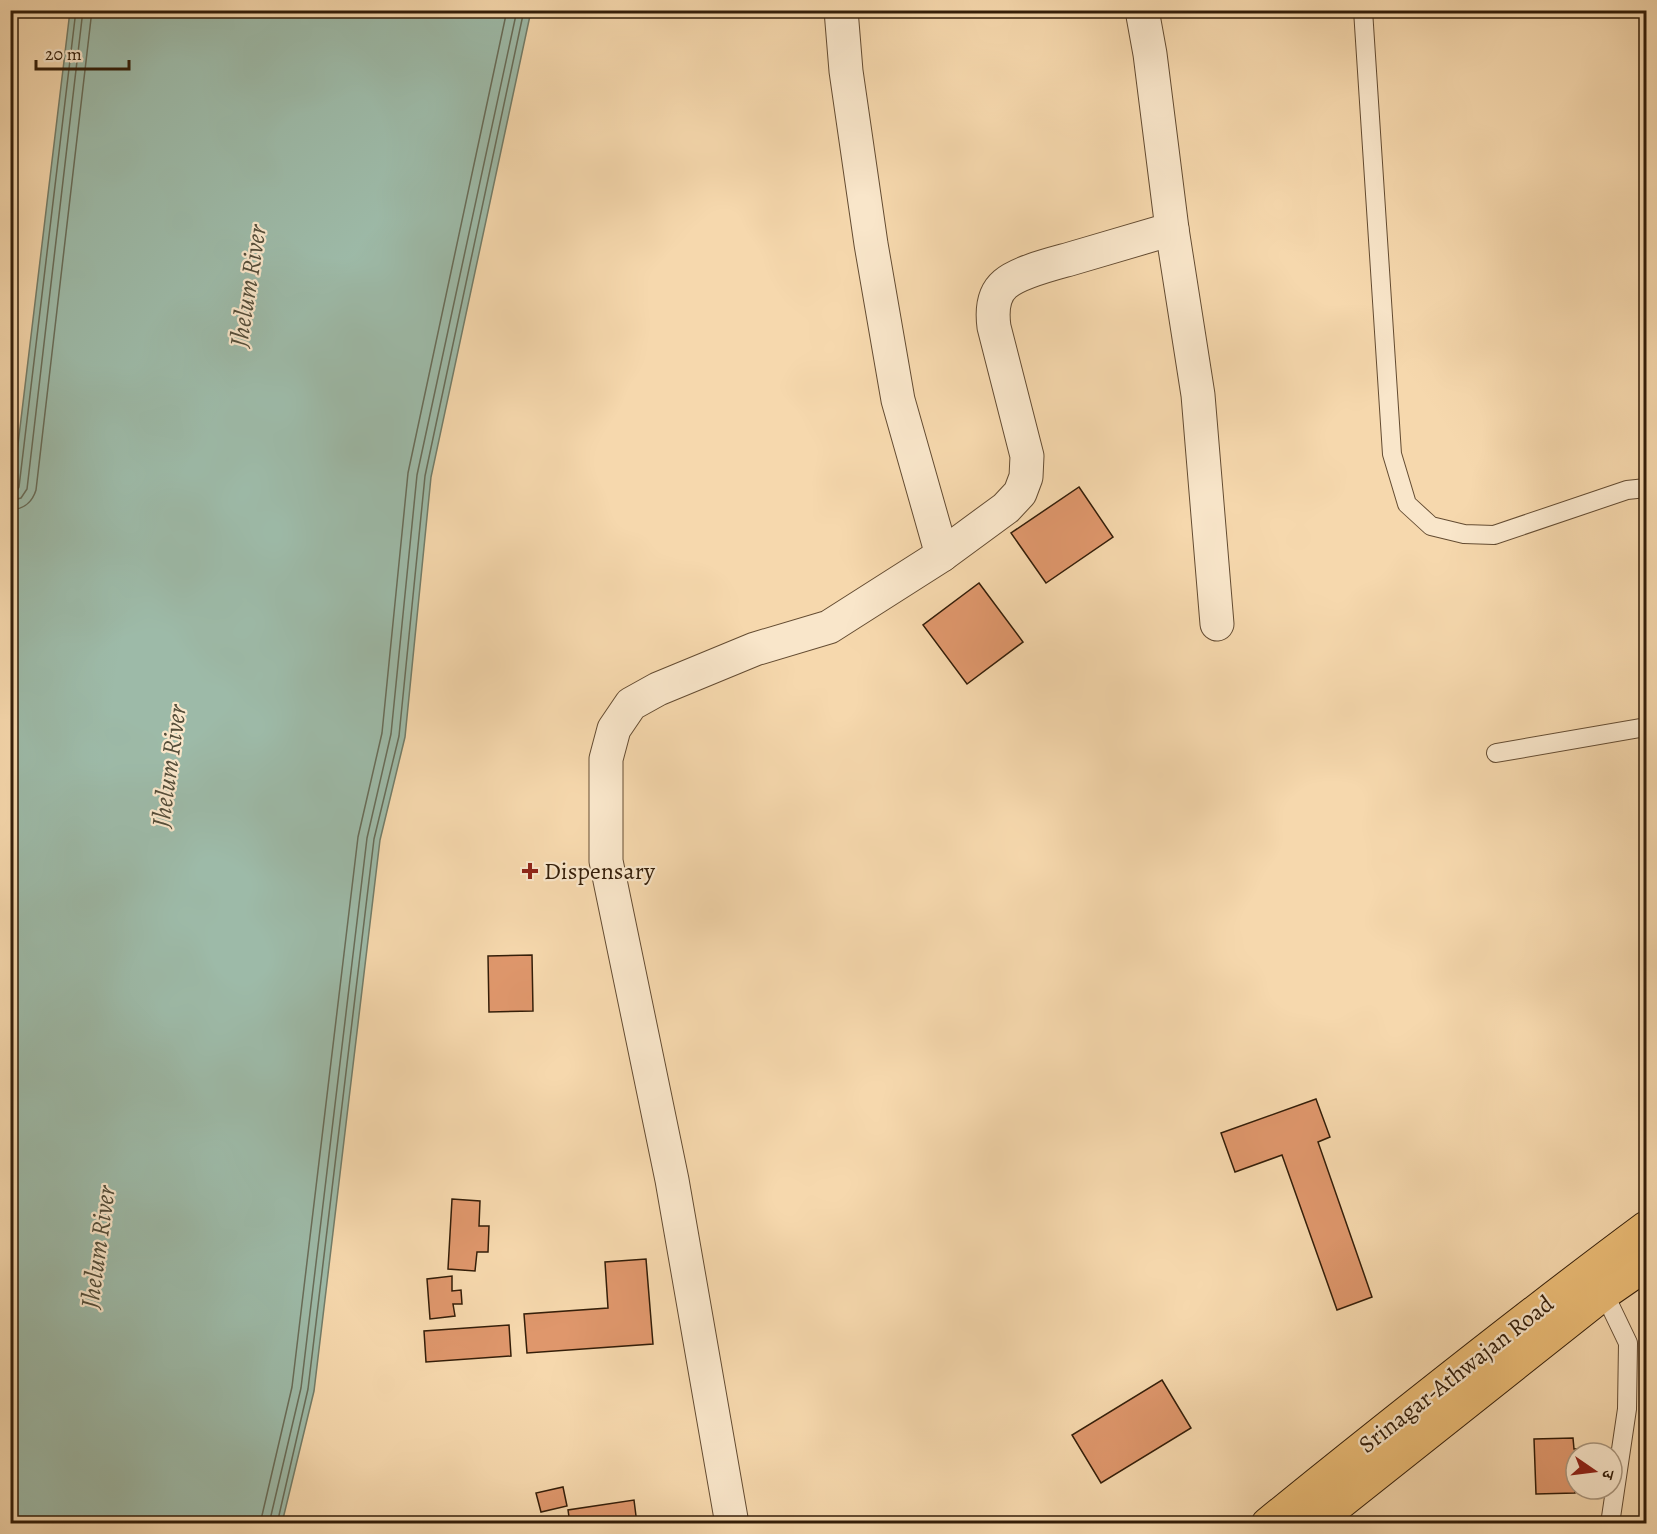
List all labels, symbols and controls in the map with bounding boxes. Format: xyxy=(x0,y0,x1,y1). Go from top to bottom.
scale bar xyxy=(36,33,129,71)
text: 20 m xyxy=(45,42,82,66)
water label: Jhelum River xyxy=(221,221,275,351)
water label: Jhelum River xyxy=(143,701,195,831)
place label: Dispensary xyxy=(544,855,655,887)
marker: Dispensary xyxy=(521,862,539,880)
water label: Jhelum River xyxy=(72,1182,124,1312)
street label: Srinagar-Athwajan Road xyxy=(1352,1288,1560,1460)
north arrow xyxy=(1564,1441,1624,1501)
text: उ xyxy=(1595,1467,1619,1483)

